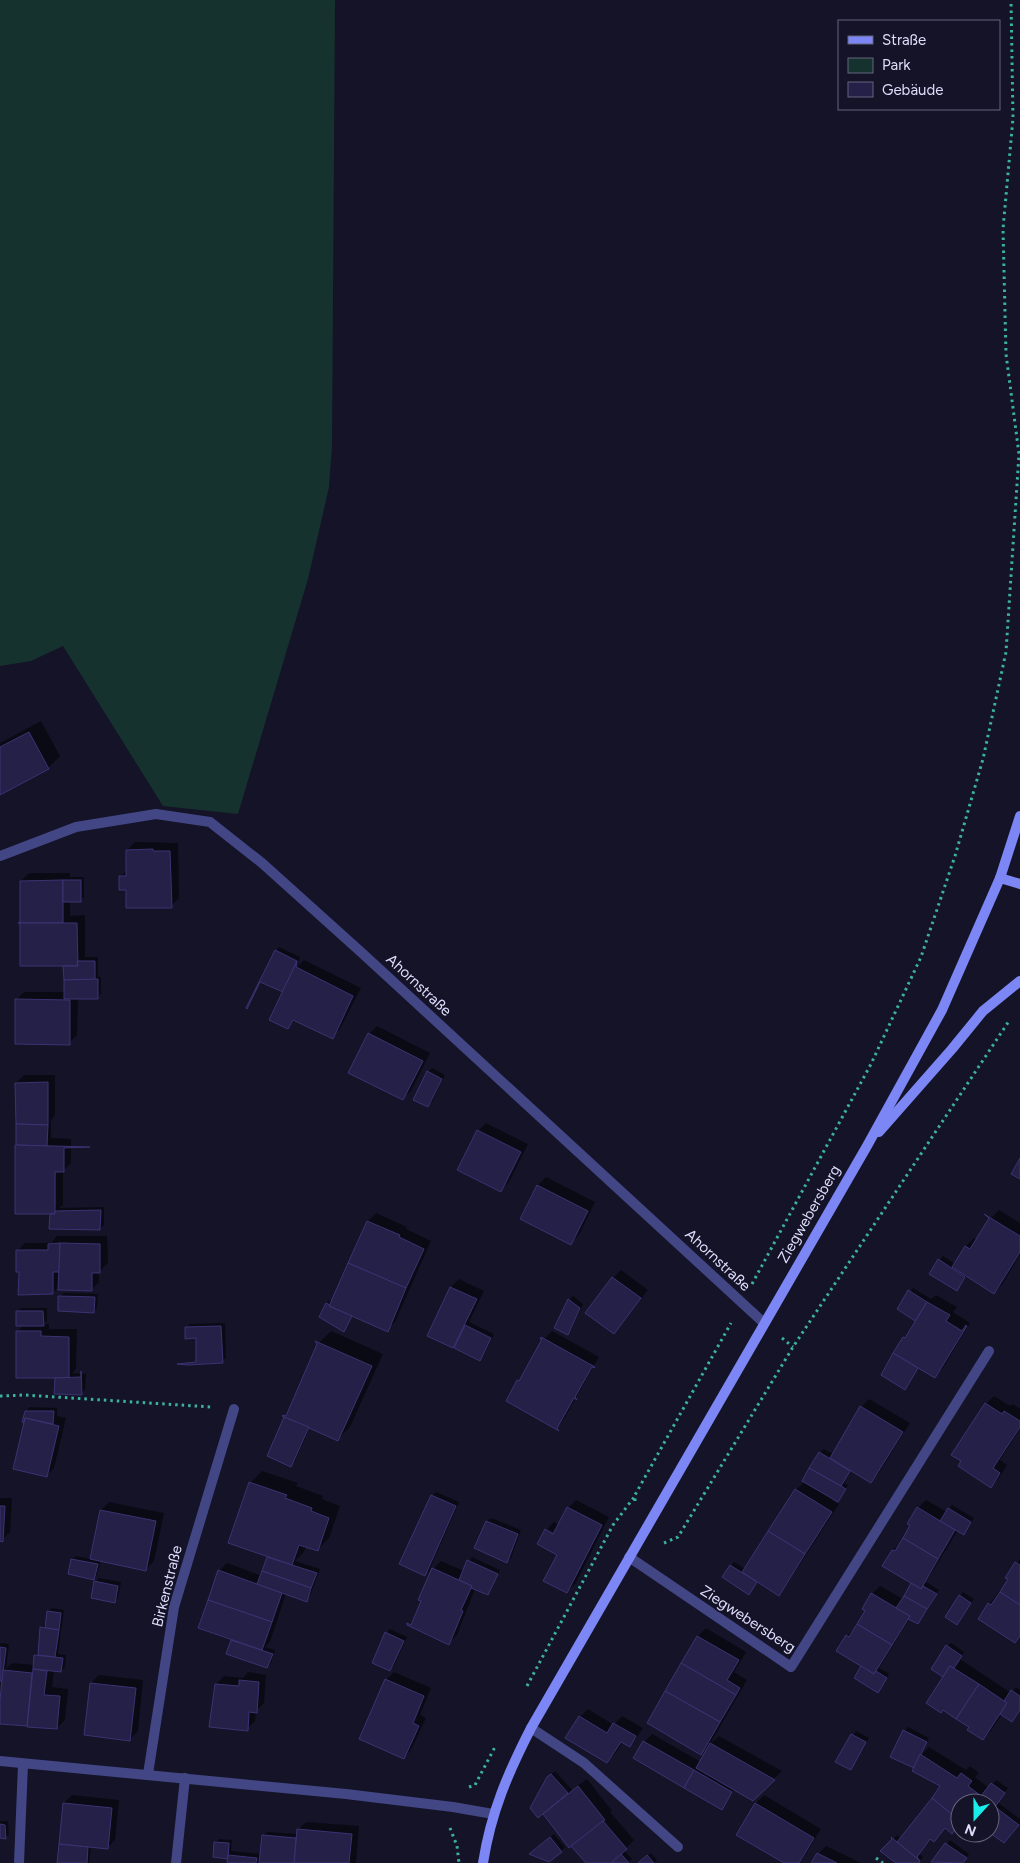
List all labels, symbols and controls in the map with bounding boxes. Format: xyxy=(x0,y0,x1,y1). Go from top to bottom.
legend xyxy=(838,20,1000,110)
text: Straße xyxy=(882,31,926,49)
text: Park xyxy=(882,56,911,74)
text: Gebäude xyxy=(882,81,943,99)
street label: Ahornstraße xyxy=(383,950,455,1020)
street label: Ziegwebersberg xyxy=(774,1162,844,1266)
street label: Ahornstraße xyxy=(682,1225,754,1295)
street label: Birkenstraße xyxy=(148,1543,186,1629)
street label: Ziegwebersberg xyxy=(697,1582,799,1656)
north arrow xyxy=(950,1793,1000,1843)
text: N xyxy=(962,1820,979,1840)

